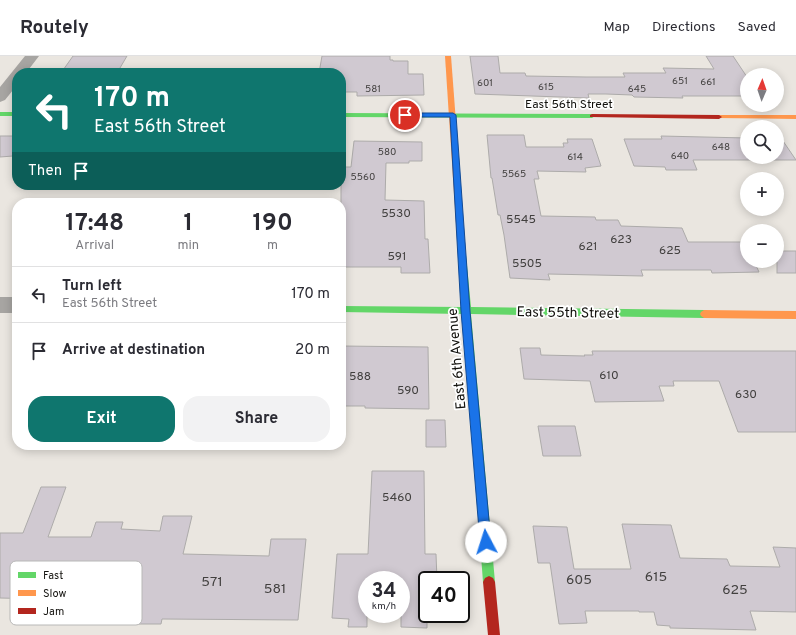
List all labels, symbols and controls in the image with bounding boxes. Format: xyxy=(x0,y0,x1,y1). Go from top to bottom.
text: Routely xyxy=(20,16,89,40)
text: Map xyxy=(604,19,630,36)
text: Directions xyxy=(652,19,716,36)
text: Saved xyxy=(738,19,776,36)
north arrow xyxy=(740,68,784,112)
map controls xyxy=(740,68,784,268)
house number: 651 xyxy=(672,75,688,88)
house number: 661 xyxy=(700,76,716,89)
house number: 601 xyxy=(477,77,493,90)
text: 170 m xyxy=(94,81,170,117)
house number: 615 xyxy=(538,81,554,94)
house number: 581 xyxy=(365,83,381,96)
house number: 645 xyxy=(628,83,646,96)
icon: left xyxy=(28,84,80,136)
street label: East 56th Street xyxy=(525,97,613,113)
pin xyxy=(388,98,422,132)
icon: arrive xyxy=(394,104,416,126)
text: East 56th Street xyxy=(94,116,226,139)
button: search xyxy=(740,120,784,164)
house number: 648 xyxy=(712,141,730,154)
house number: 580 xyxy=(378,146,396,159)
house number: 640 xyxy=(671,150,689,163)
house number: 614 xyxy=(567,151,583,164)
icon: arrive xyxy=(70,160,92,182)
text: Then xyxy=(28,162,62,181)
house number: 5565 xyxy=(502,168,526,181)
house number: 5560 xyxy=(351,171,375,184)
button: + xyxy=(740,172,784,216)
house number: 5530 xyxy=(381,206,411,222)
text: 17:48 xyxy=(65,209,124,239)
text: 1 xyxy=(184,209,193,239)
text: 190 xyxy=(252,209,293,239)
house number: 5545 xyxy=(506,212,536,228)
button: − xyxy=(740,224,784,268)
house number: 623 xyxy=(610,232,632,248)
text: Arrival xyxy=(75,238,114,254)
text: min xyxy=(177,238,199,254)
text: m xyxy=(267,238,278,254)
house number: 621 xyxy=(579,239,597,255)
house number: 625 xyxy=(659,243,681,259)
house number: 591 xyxy=(388,249,406,265)
house number: 5505 xyxy=(512,256,542,272)
text: Turn left xyxy=(62,277,122,296)
icon: left xyxy=(28,284,50,306)
text: 170 m xyxy=(291,285,330,304)
text: East 56th Street xyxy=(62,296,157,312)
street label: East 55th Street xyxy=(516,304,620,323)
street label: East 6th Avenue xyxy=(445,308,470,410)
icon: arrive xyxy=(28,340,50,362)
text: Arrive at destination xyxy=(62,341,205,360)
text: 20 m xyxy=(295,341,330,360)
house number: 610 xyxy=(599,368,619,384)
house number: 588 xyxy=(349,369,371,385)
house number: 590 xyxy=(397,383,419,399)
house number: 630 xyxy=(735,387,757,403)
button: Exit xyxy=(28,396,175,442)
button: Share xyxy=(183,396,330,442)
house number: 5460 xyxy=(382,490,412,506)
position arrow xyxy=(465,521,507,563)
legend xyxy=(10,561,142,625)
text: Fast xyxy=(43,569,63,583)
house number: 615 xyxy=(645,569,667,586)
speed limit sign: 40 xyxy=(418,571,470,623)
house number: 605 xyxy=(566,572,592,589)
house number: 571 xyxy=(201,574,223,591)
text: 34 xyxy=(372,579,396,605)
house number: 581 xyxy=(264,581,286,598)
house number: 625 xyxy=(722,582,748,599)
text: Slow xyxy=(43,587,66,601)
text: km/h xyxy=(372,600,396,613)
text: Jam xyxy=(43,605,64,619)

